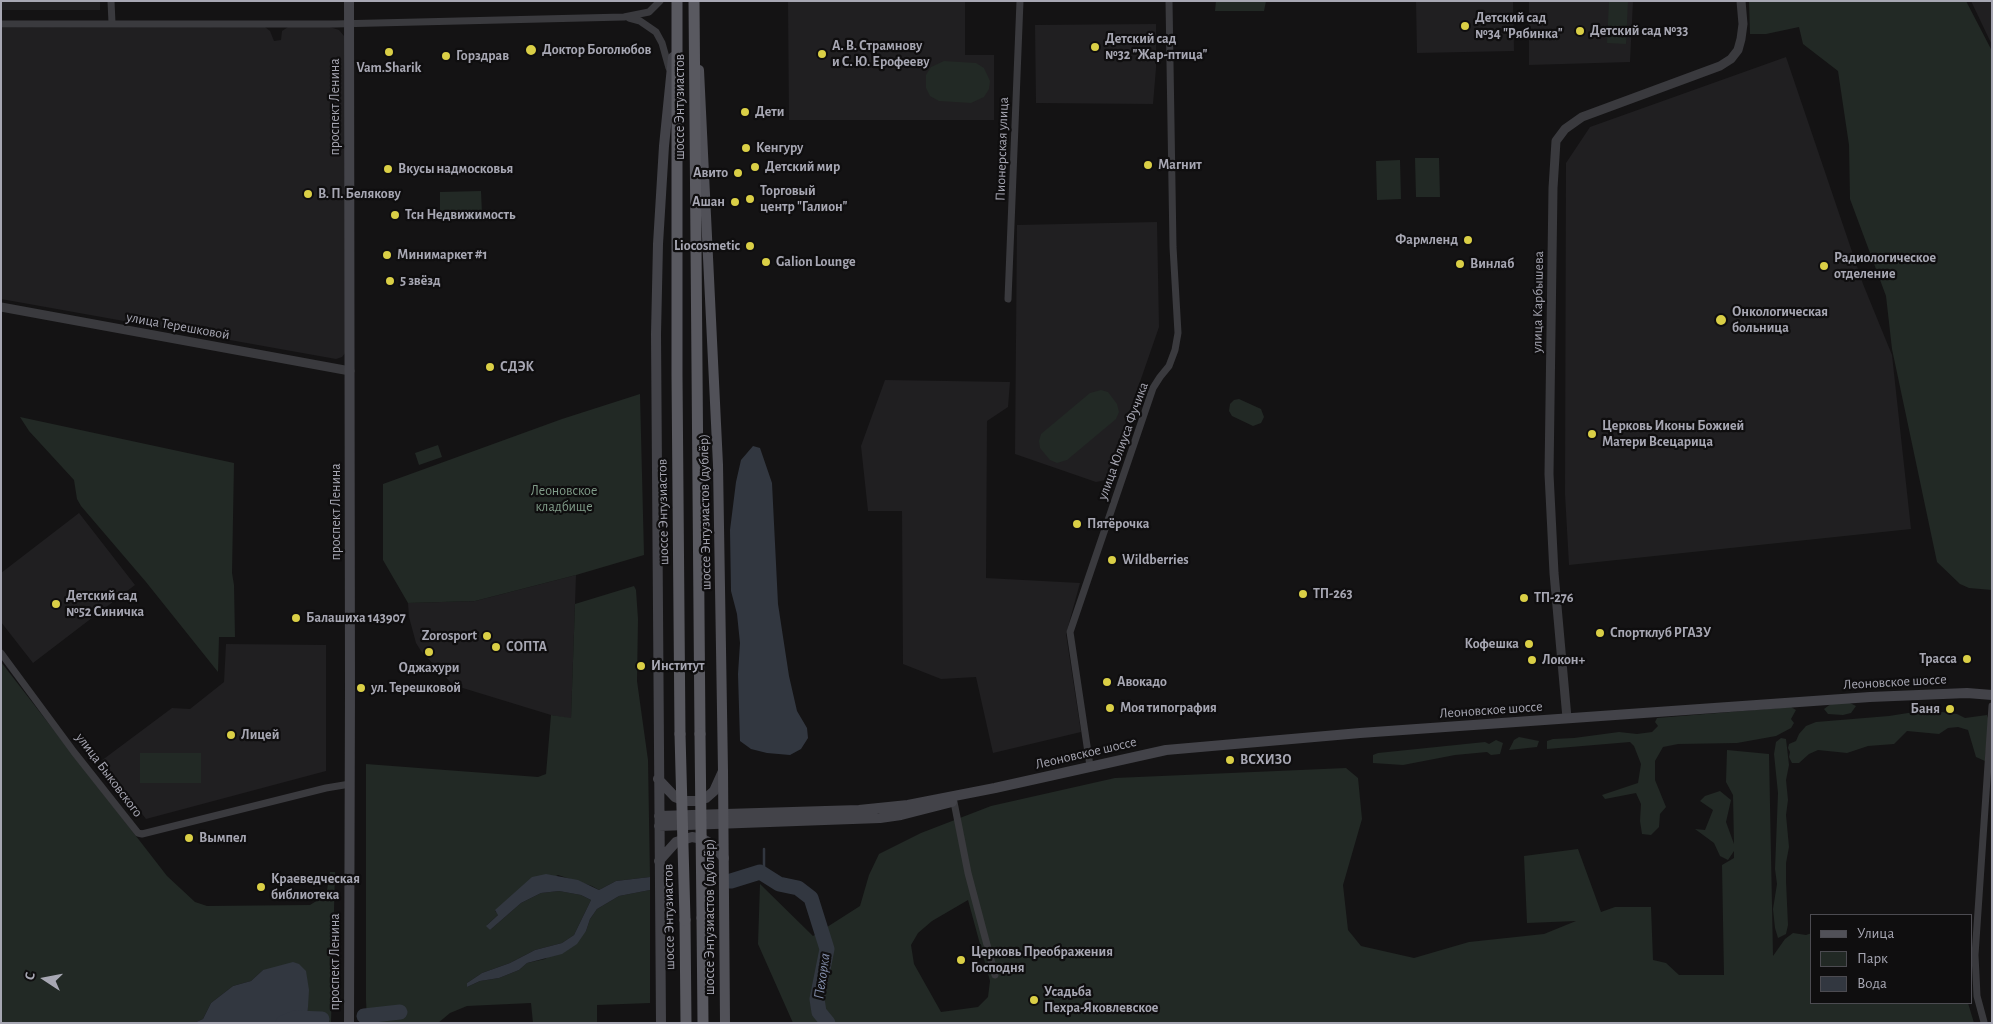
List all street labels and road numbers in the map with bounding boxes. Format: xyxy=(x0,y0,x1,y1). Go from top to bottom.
street label: шоссе Энтузиастов xyxy=(672,54,688,160)
street label: проспект Ленина xyxy=(327,58,343,156)
street label: Пионерская улица xyxy=(992,97,1012,201)
street label: улица Карбышева xyxy=(1529,251,1547,353)
street label: улица Терешковой xyxy=(125,309,231,343)
street label: улица Юлиуса Фучика xyxy=(1094,380,1152,502)
street label: шоссе Энтузиастов (дублёр) xyxy=(695,434,715,590)
street label: шоссе Энтузиастов xyxy=(654,459,672,565)
street label: проспект Ленина xyxy=(328,463,344,561)
street label: Леоновское шоссе xyxy=(1843,671,1947,693)
street label: Леоновское шоссе xyxy=(1439,698,1543,722)
street label: улица Быковского xyxy=(72,730,146,820)
street label: Леоновское шоссе xyxy=(1034,733,1138,773)
street label: шоссе Энтузиастов (дублёр) xyxy=(702,839,718,995)
street label: шоссе Энтузиастов xyxy=(660,864,678,970)
street label: проспект Ленина xyxy=(327,913,343,1011)

